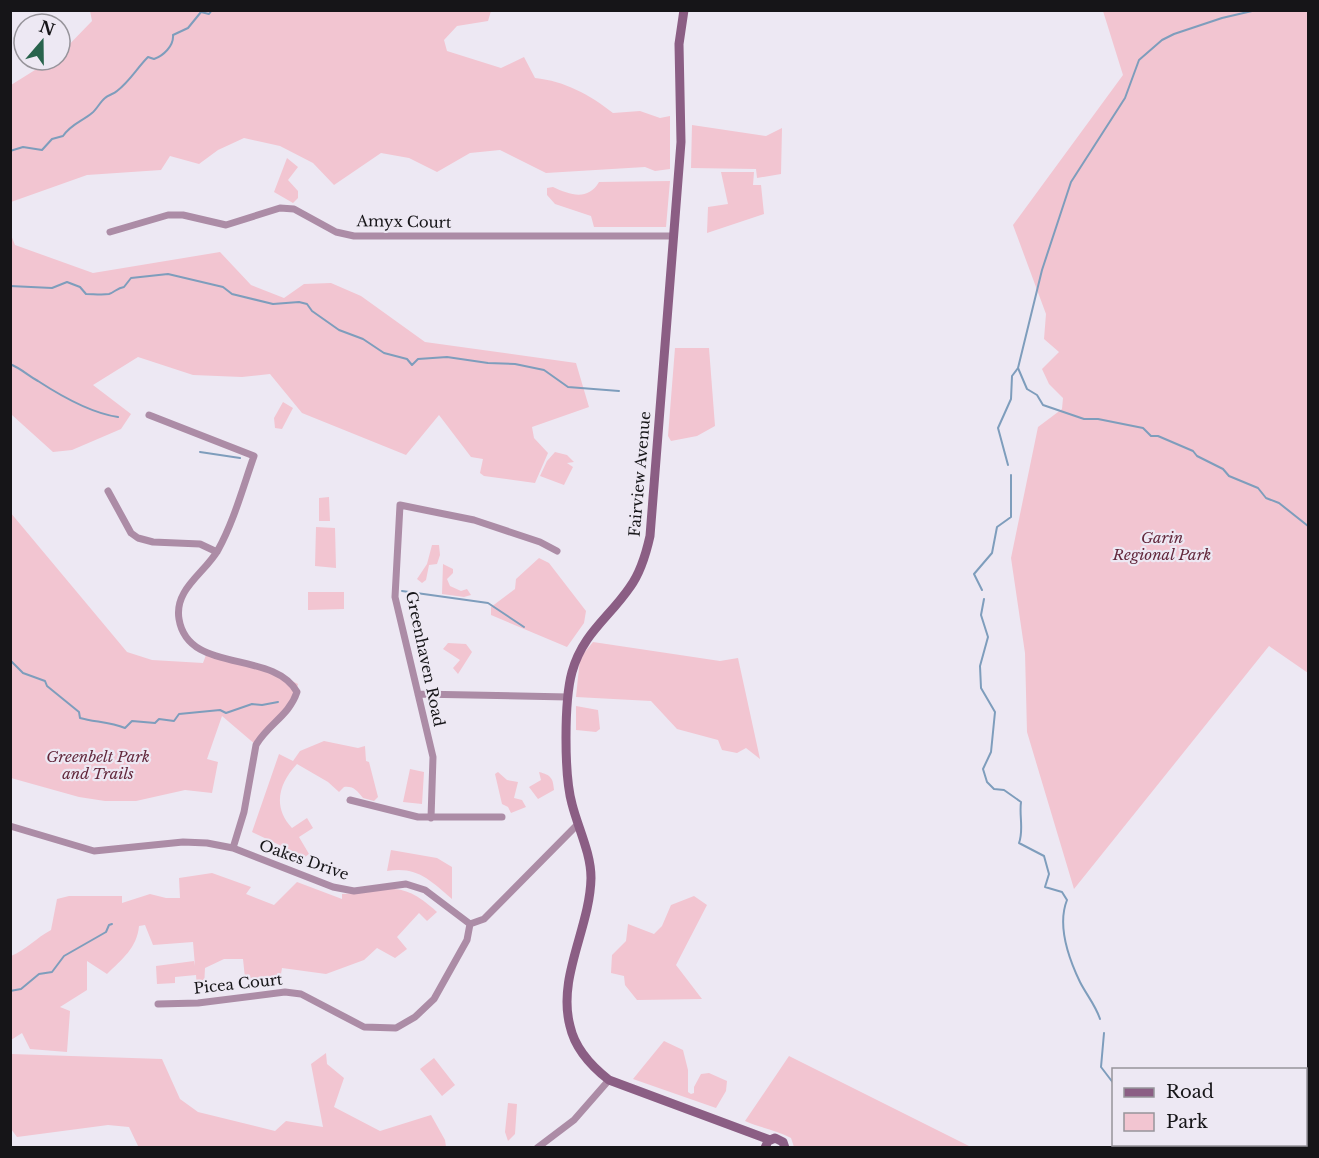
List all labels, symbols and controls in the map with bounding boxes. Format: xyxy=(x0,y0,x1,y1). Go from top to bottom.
north arrow xyxy=(12,12,72,72)
text: N xyxy=(37,16,58,40)
street label: Amyx Court xyxy=(355,211,452,232)
street label: Fairview Avenue xyxy=(625,410,654,538)
park label: Garin Regional Park xyxy=(1112,528,1211,564)
street label: Greenhaven Road xyxy=(402,589,449,728)
park label: Greenbelt Park and Trails xyxy=(46,747,150,783)
street label: Oakes Drive xyxy=(257,835,352,884)
street label: Picea Court xyxy=(193,969,284,998)
legend xyxy=(1112,1068,1307,1146)
text: Road xyxy=(1166,1081,1214,1103)
text: Park xyxy=(1166,1111,1208,1133)

